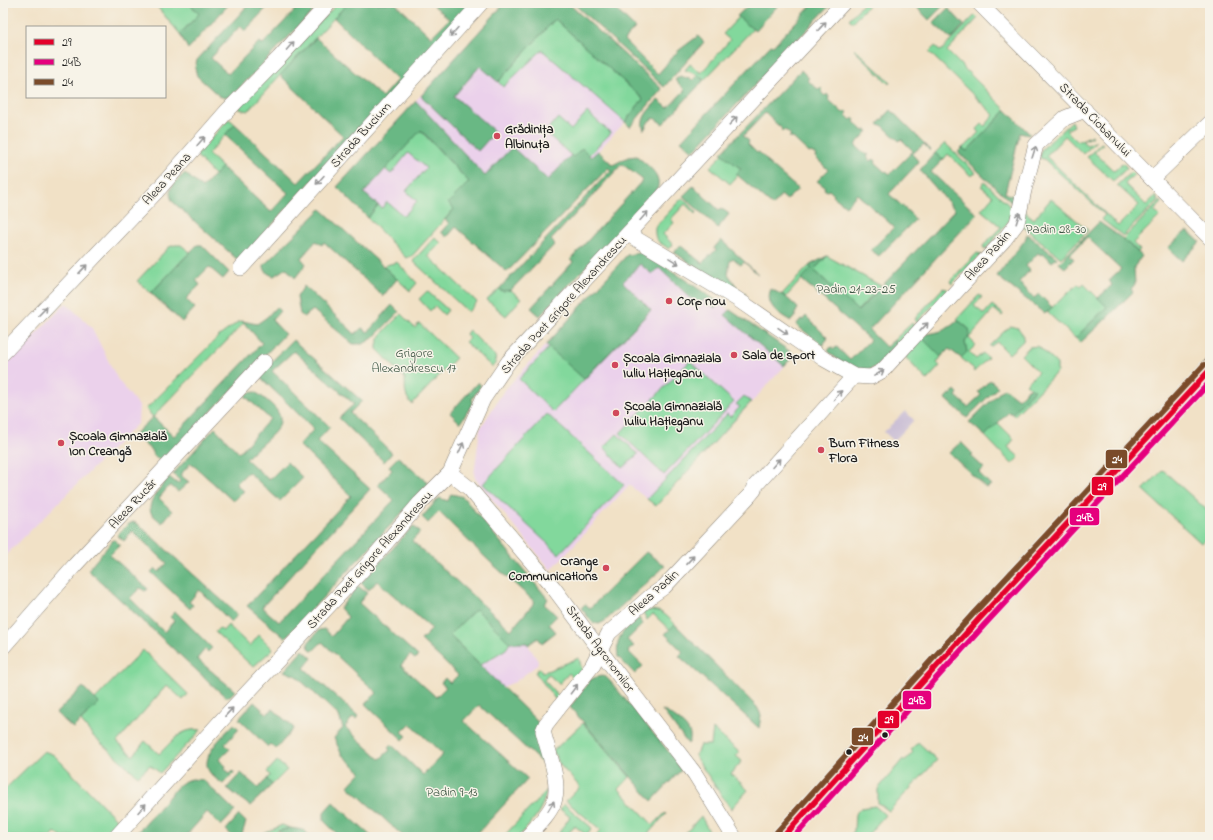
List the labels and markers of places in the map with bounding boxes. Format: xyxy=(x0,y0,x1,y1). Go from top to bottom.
place label: Grădinița Albinuța xyxy=(505,120,554,154)
marker: Grădinița Albinuța xyxy=(492,131,502,141)
place label: Corp nou xyxy=(677,292,726,311)
marker: Corp nou xyxy=(664,296,674,306)
place label: Sala de sport xyxy=(742,346,816,365)
place label: Școala Gimnaziala Iuliu Hațieganu xyxy=(623,349,721,385)
marker: Sala de sport xyxy=(729,350,739,360)
marker: Școala Gimnaziala Iuliu Hațieganu xyxy=(610,360,620,370)
place label: Școala Gimnazială Iuliu Hațieganu xyxy=(624,397,722,433)
marker: Școala Gimnazială Iuliu Hațieganu xyxy=(611,408,621,418)
place label: Școala Gimnazială Ion Creangă xyxy=(69,427,167,463)
place label: Burn Fitness Flora xyxy=(828,434,900,468)
marker: Școala Gimnazială Ion Creangă xyxy=(56,438,66,448)
marker: Burn Fitness Flora xyxy=(816,445,826,455)
place label: Orange Communications xyxy=(508,552,599,586)
marker: Orange Communications xyxy=(601,563,611,573)
unlabelled marker xyxy=(880,730,890,740)
unlabelled marker xyxy=(844,747,854,757)

